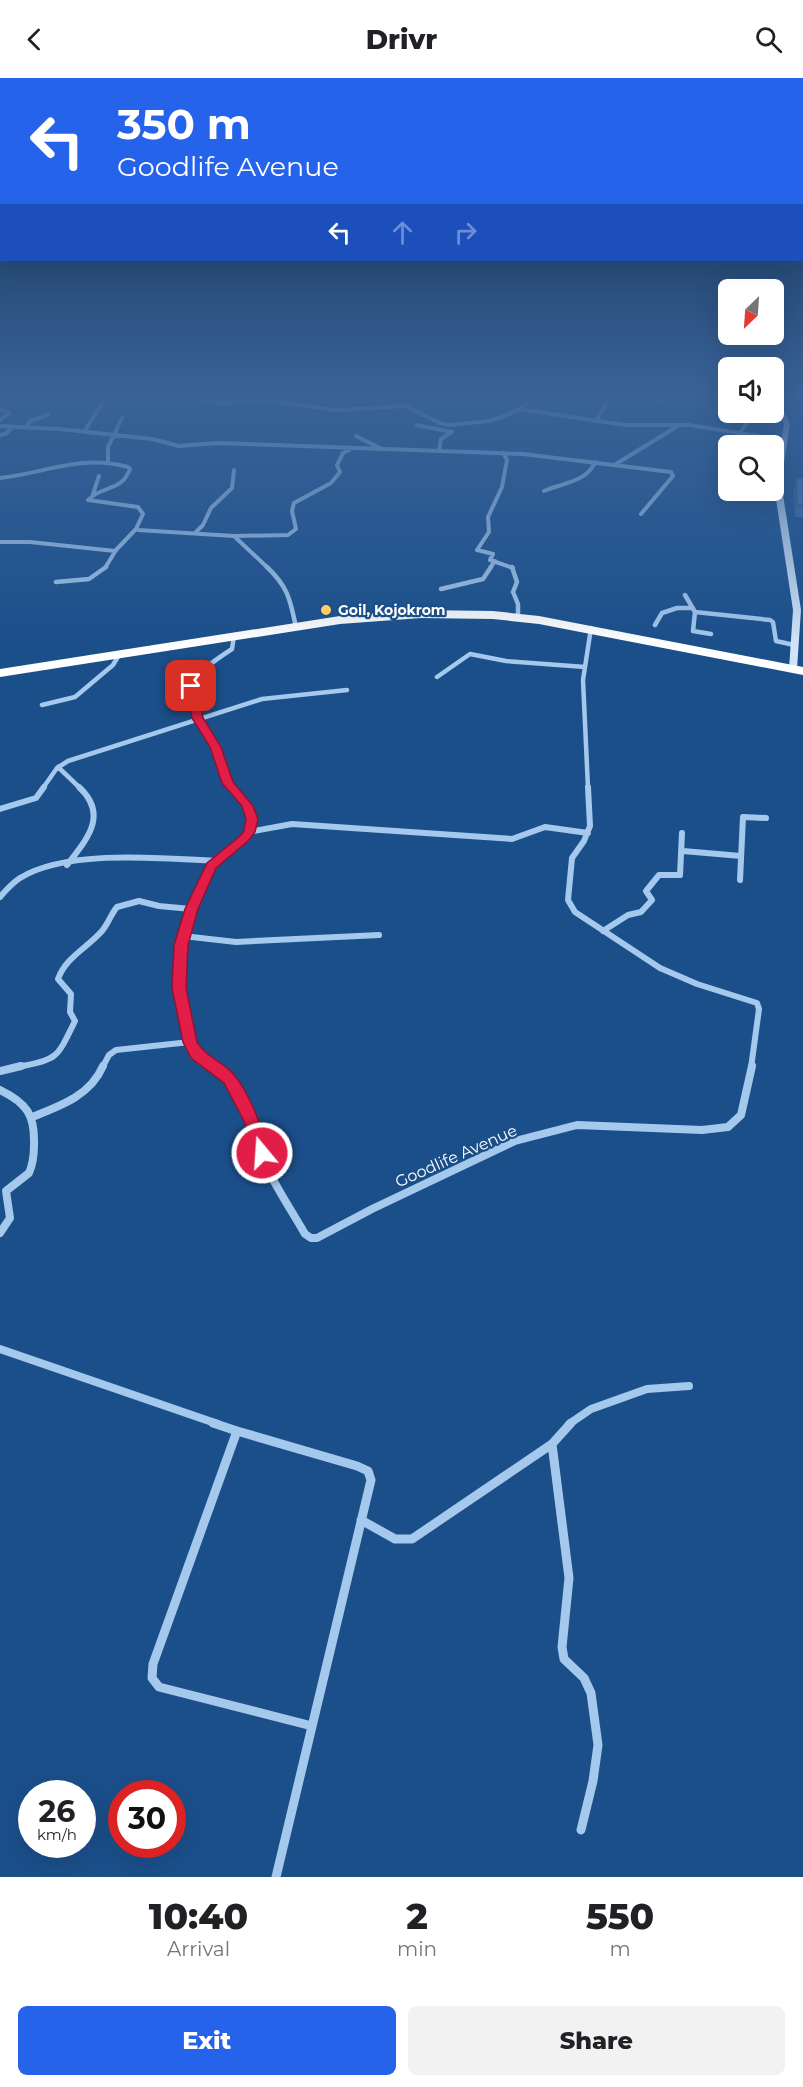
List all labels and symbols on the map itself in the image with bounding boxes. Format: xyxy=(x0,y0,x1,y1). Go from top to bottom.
north arrow xyxy=(718,279,784,345)
place label: Goil, Kojokrom xyxy=(338,601,446,619)
marker: Goil, Kojokrom xyxy=(319,603,333,617)
pin xyxy=(165,660,216,711)
position arrow xyxy=(230,1121,294,1185)
street label: Goodlife Avenue xyxy=(392,1121,520,1191)
speed limit sign: 30 xyxy=(108,1780,186,1858)

